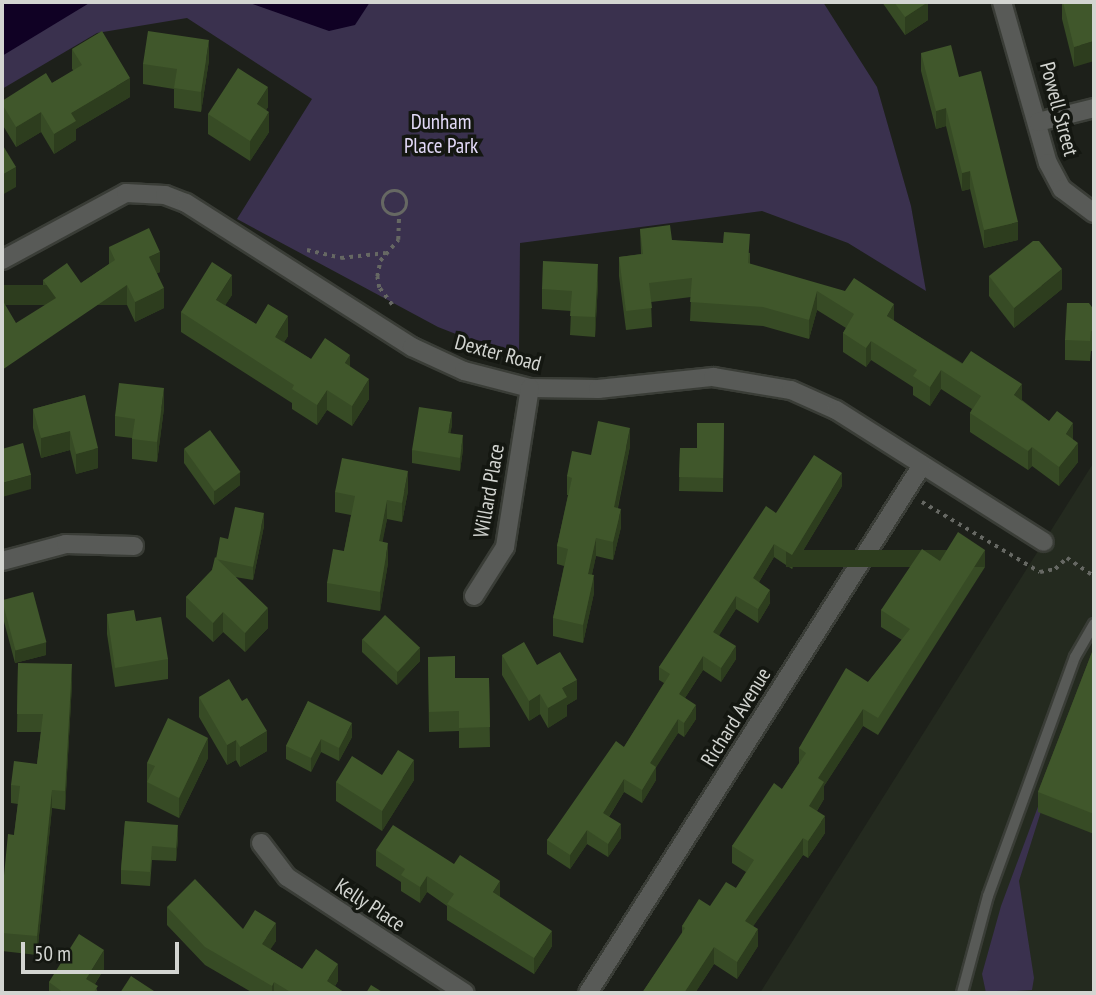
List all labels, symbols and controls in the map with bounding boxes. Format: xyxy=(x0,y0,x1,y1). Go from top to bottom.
street label: Powell Street xyxy=(1034,59,1084,159)
park label: Dunham Place Park xyxy=(404,109,478,159)
street label: Dexter Road xyxy=(452,329,544,377)
street label: Willard Place xyxy=(468,442,510,540)
street label: Richard Avenue xyxy=(696,663,776,771)
street label: Kelly Place xyxy=(330,873,410,937)
scale bar xyxy=(24,928,182,972)
text: 50 m xyxy=(34,940,71,967)

